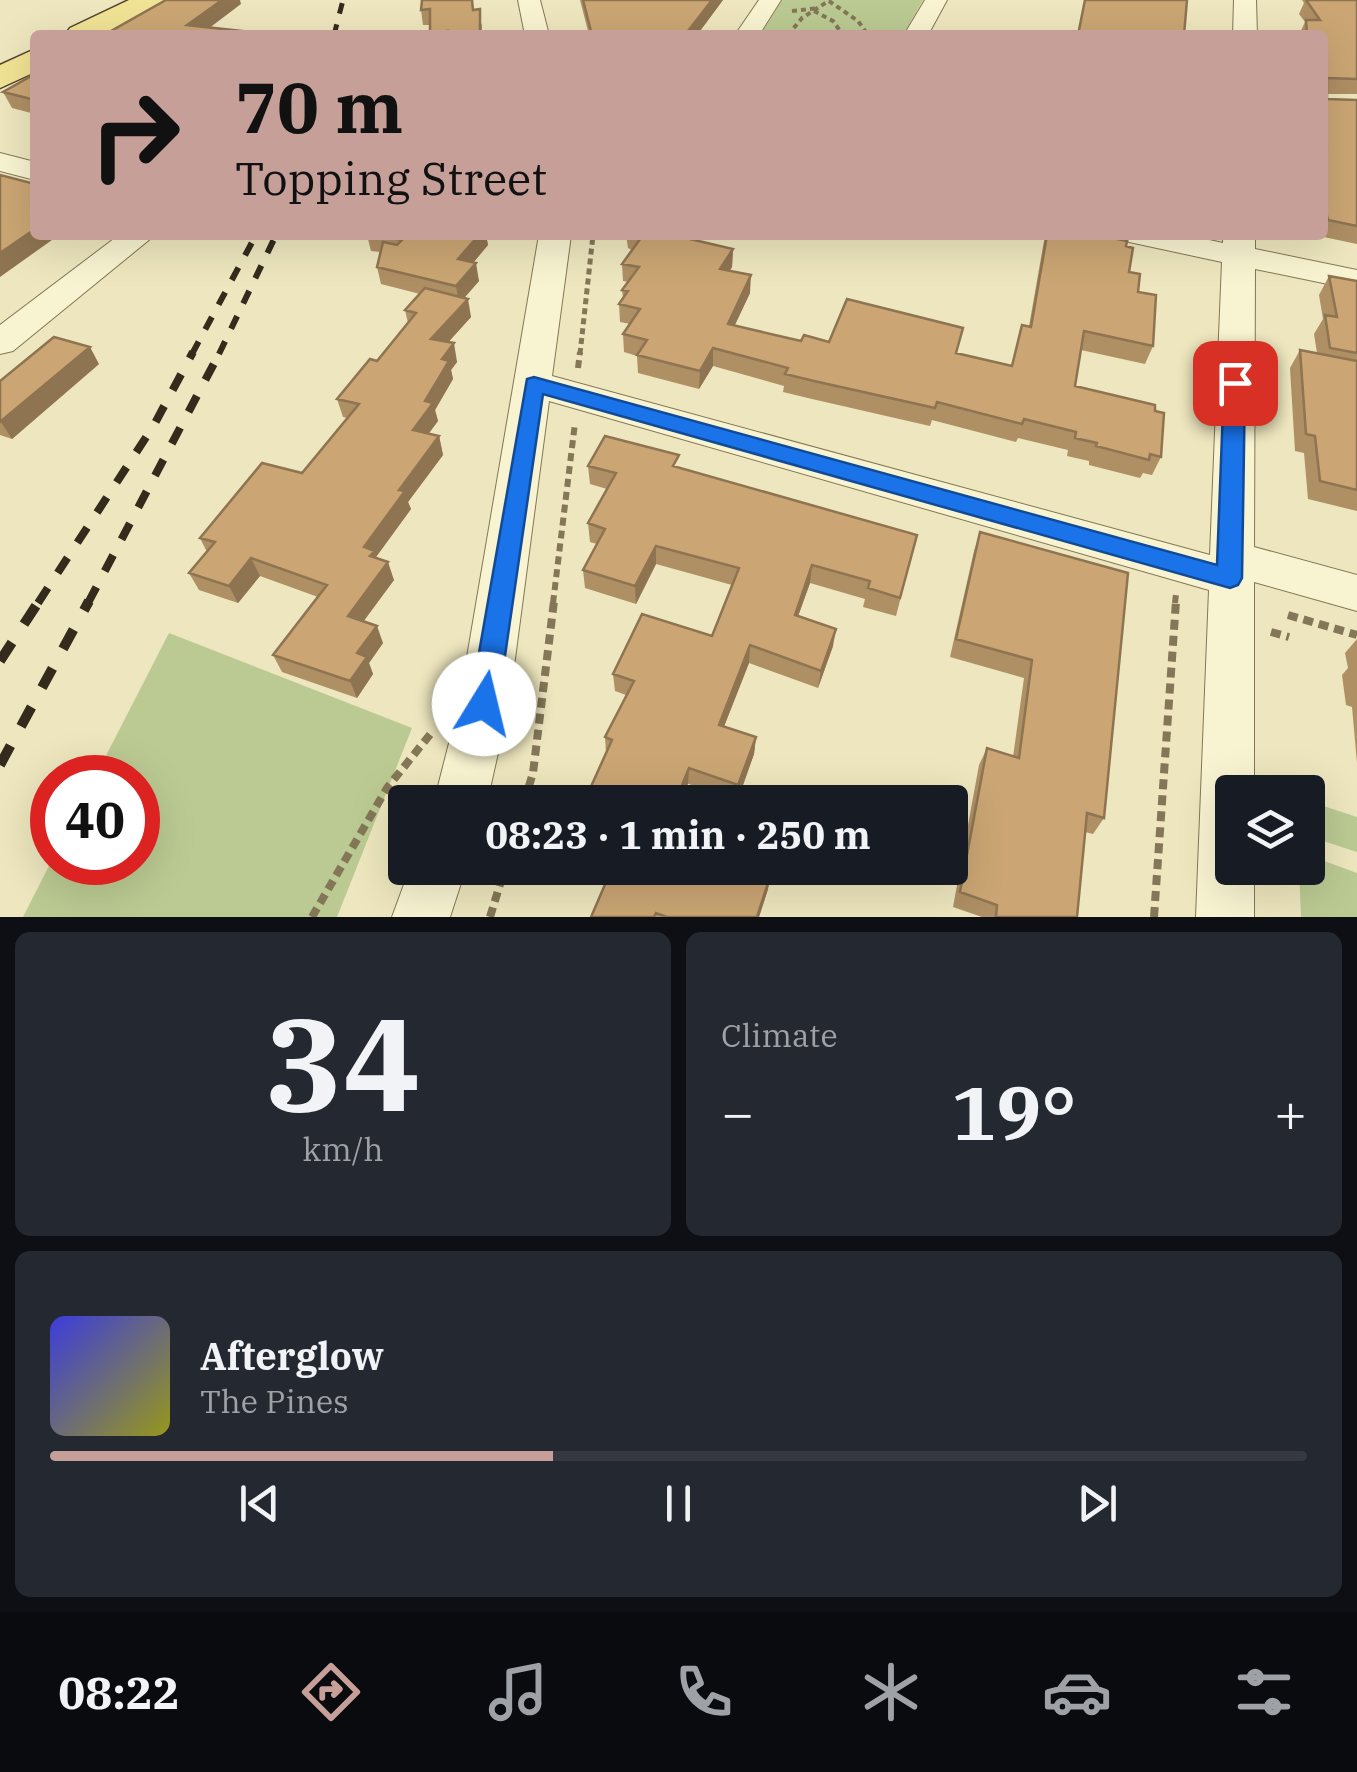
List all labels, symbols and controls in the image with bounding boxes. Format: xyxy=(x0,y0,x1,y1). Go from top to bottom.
text: 70 m xyxy=(235,61,403,152)
icon: right xyxy=(70,70,200,200)
text: Topping Street xyxy=(235,149,547,207)
pin xyxy=(1193,341,1278,426)
icon: arrive xyxy=(1208,356,1263,411)
position arrow xyxy=(432,652,536,756)
speed limit sign: 40 xyxy=(30,755,160,885)
map controls xyxy=(1215,775,1325,885)
button: layers xyxy=(1215,775,1325,885)
text: 08:23 · 1 min · 250 m xyxy=(485,810,871,859)
text: 34 xyxy=(265,978,421,1147)
text: Climate xyxy=(721,1014,838,1056)
text: 19° xyxy=(951,1063,1077,1161)
text: − xyxy=(721,1077,754,1148)
text: + xyxy=(1274,1077,1307,1148)
text: km/h xyxy=(303,1128,383,1170)
text: Afterglow xyxy=(200,1331,384,1380)
text: The Pines xyxy=(200,1380,349,1422)
icon: previous xyxy=(232,1476,287,1531)
icon: pause xyxy=(651,1476,706,1531)
icon: next xyxy=(1070,1476,1125,1531)
icon: directions xyxy=(296,1657,366,1727)
icon: music xyxy=(483,1657,553,1727)
icon: phone xyxy=(669,1657,739,1727)
icon: climate xyxy=(856,1657,926,1727)
icon: car xyxy=(1042,1657,1112,1727)
icon: filters xyxy=(1229,1657,1299,1727)
text: 08:22 xyxy=(58,1663,180,1721)

